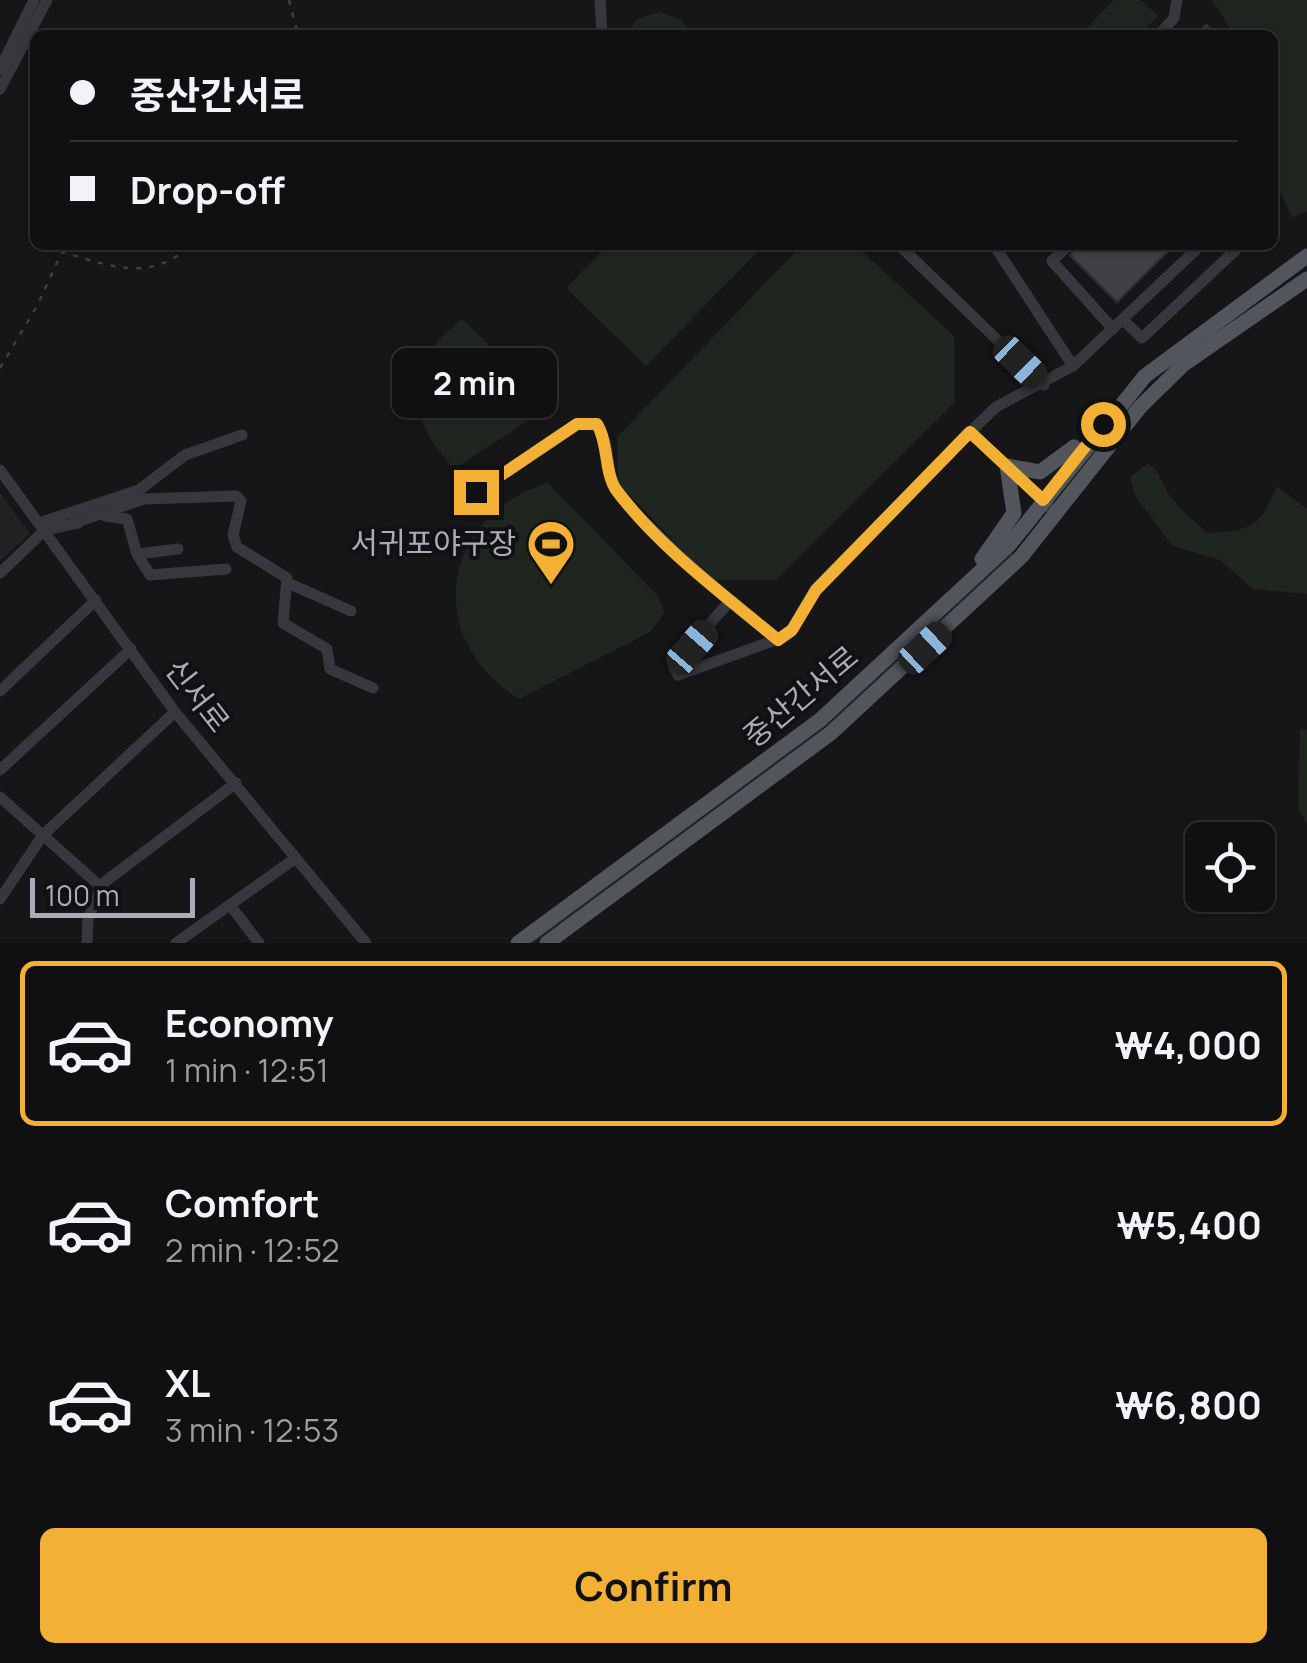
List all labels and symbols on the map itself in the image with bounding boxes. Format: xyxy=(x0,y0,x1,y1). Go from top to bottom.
car xyxy=(988,330,1052,394)
callout: 2 min xyxy=(394,347,558,417)
route start xyxy=(1081,402,1126,447)
route end xyxy=(454,470,499,515)
sports icon: 서귀포야구장 xyxy=(525,518,577,586)
place label: 서귀포야구장 xyxy=(350,522,516,563)
car xyxy=(661,615,723,679)
car xyxy=(893,617,957,679)
street label: 중산간서로 xyxy=(734,636,866,756)
street label: 신서로 xyxy=(157,650,240,740)
scale bar xyxy=(30,873,195,918)

